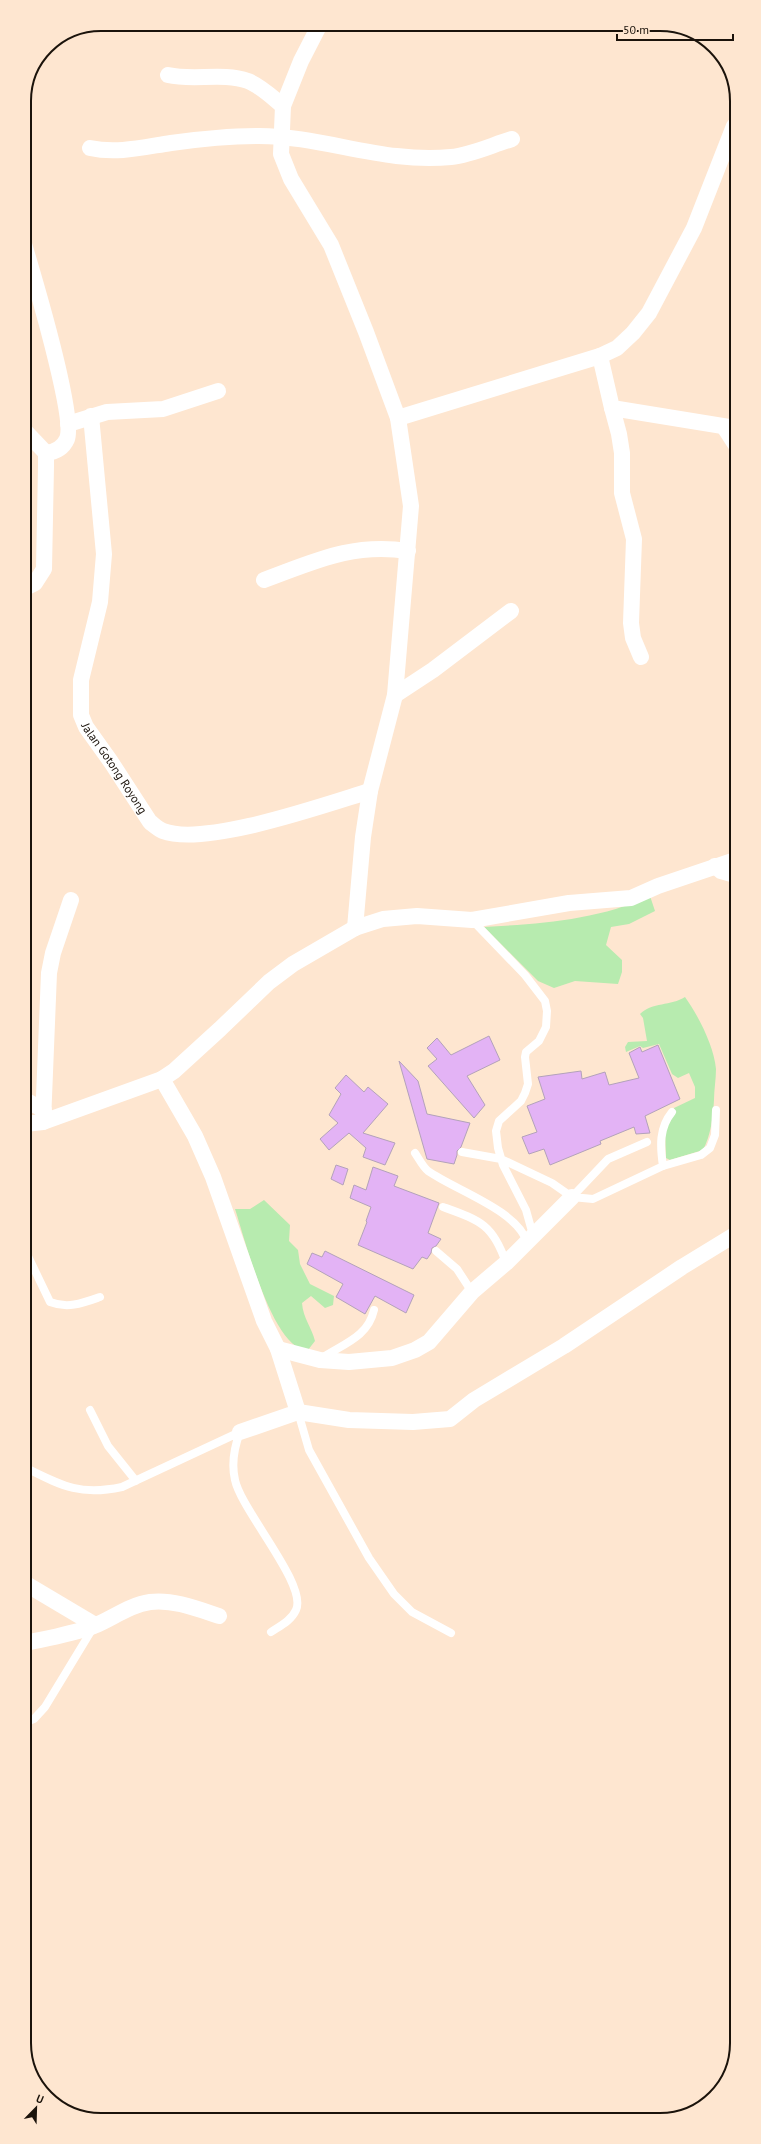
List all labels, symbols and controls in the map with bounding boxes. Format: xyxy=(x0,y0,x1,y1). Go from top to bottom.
scale bar xyxy=(617,16,733,42)
text: 50 m xyxy=(623,22,649,37)
street label: Jalan Gotong Royong xyxy=(78,720,151,816)
north arrow xyxy=(16,2088,56,2128)
text: U xyxy=(34,2091,46,2107)

